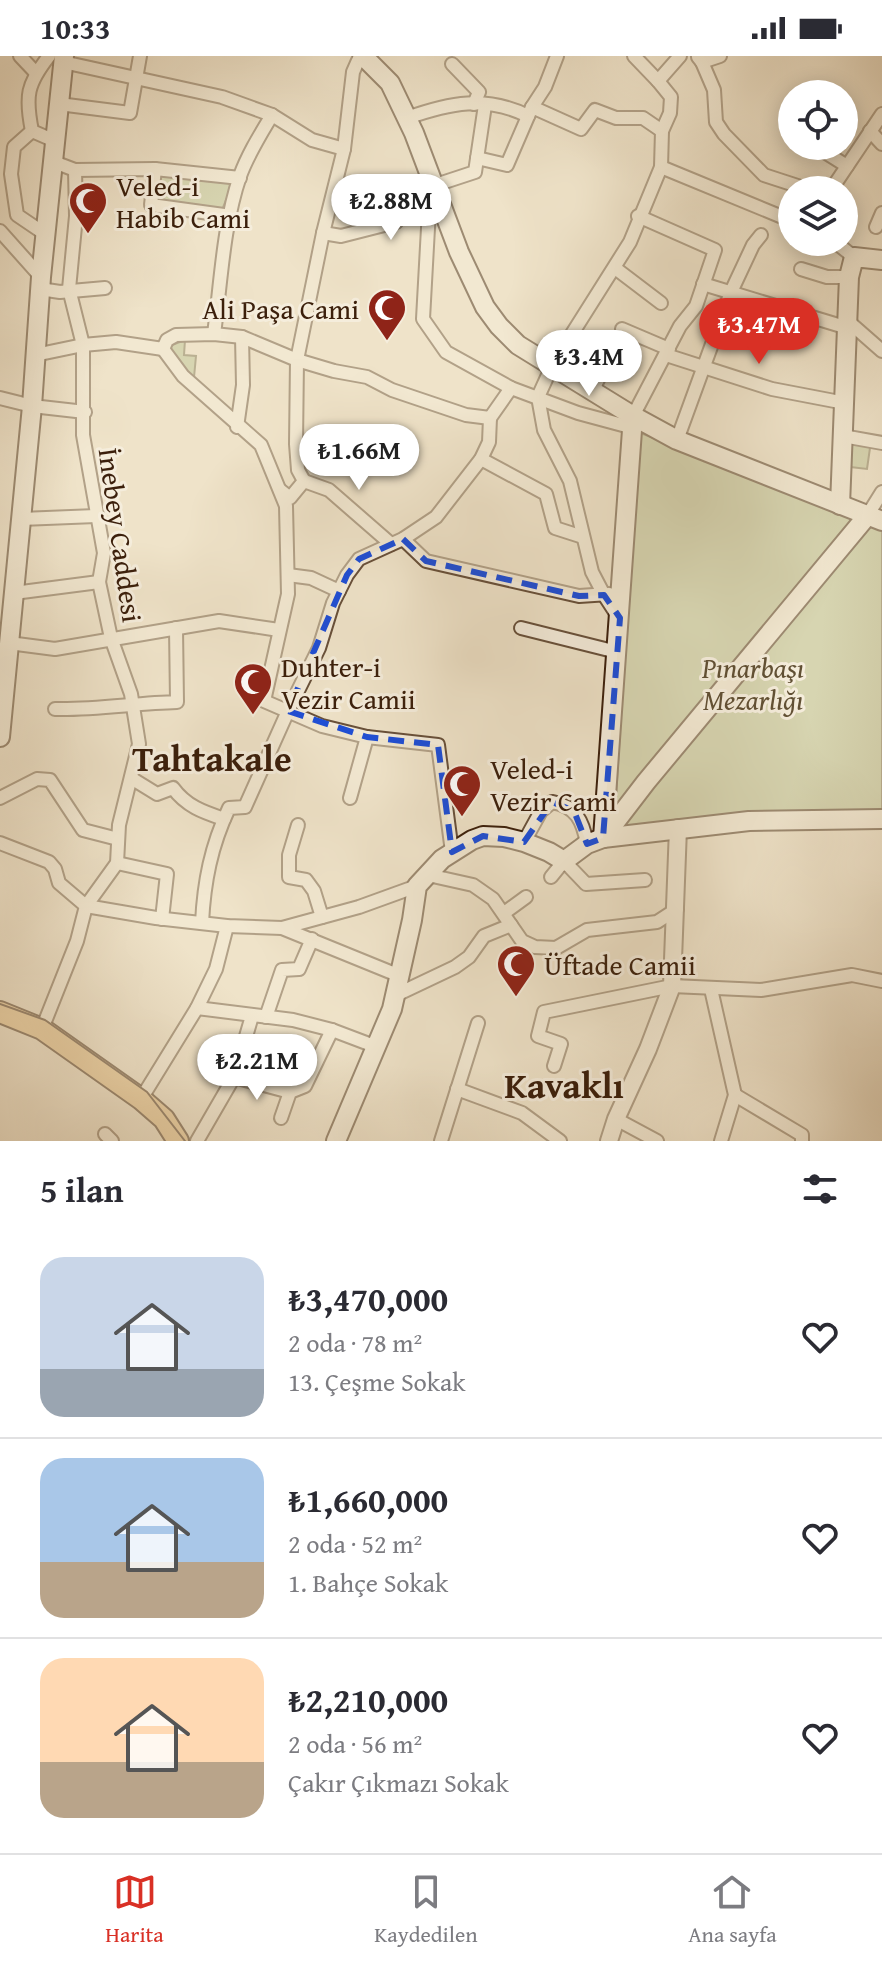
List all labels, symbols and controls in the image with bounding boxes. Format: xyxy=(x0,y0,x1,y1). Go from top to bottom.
text: 10:33 xyxy=(40,6,111,50)
map controls xyxy=(778,80,858,256)
button: locate xyxy=(778,80,858,160)
place label: Veled-i Habib Cami xyxy=(116,165,250,238)
pin: ₺2.88M xyxy=(326,174,456,242)
button: layers xyxy=(778,176,858,256)
mosque icon: Veled-i Habib Cami xyxy=(67,180,109,235)
text: ₺2.88M xyxy=(349,180,433,219)
mosque icon: Ali Paşa Cami xyxy=(366,287,408,342)
place label: Ali Paşa Cami xyxy=(202,288,359,329)
pin: ₺3.47M xyxy=(694,298,824,366)
text: ₺3.47M xyxy=(717,304,801,343)
pin: ₺3.4M xyxy=(533,330,645,398)
text: ₺3.4M xyxy=(554,336,624,375)
pin: ₺1.66M xyxy=(294,424,424,492)
text: ₺1.66M xyxy=(317,430,401,469)
street label: İnebey Caddesi xyxy=(88,445,154,625)
place label: Duhter-i Vezir Camii xyxy=(281,646,416,719)
park label: Pınarbaşı Mezarlığı xyxy=(701,647,804,720)
mosque icon: Duhter-i Vezir Camii xyxy=(232,661,274,716)
district label: Tahtakale xyxy=(132,731,292,784)
place label: Veled-i Vezir Cami xyxy=(490,748,617,821)
mosque icon: Veled-i Vezir Cami xyxy=(441,763,483,818)
mosque icon: Üftade Camii xyxy=(495,943,537,998)
place label: Üftade Camii xyxy=(544,944,696,985)
pin: ₺2.21M xyxy=(192,1034,322,1102)
text: ₺2.21M xyxy=(215,1040,299,1079)
district label: Kavaklı xyxy=(504,1058,624,1111)
text: 5 ilan xyxy=(40,1165,124,1214)
icon: filters xyxy=(798,1167,842,1211)
text: ₺3,470,000 xyxy=(288,1274,448,1323)
icon: home xyxy=(104,1289,200,1385)
icon: heart xyxy=(798,1315,842,1359)
text: 2 oda · 78 m² xyxy=(288,1323,422,1362)
text: 13. Çeşme Sokak xyxy=(288,1362,466,1401)
text: ₺1,660,000 xyxy=(288,1475,448,1524)
icon: home xyxy=(104,1490,200,1586)
icon: heart xyxy=(798,1516,842,1560)
text: 2 oda · 52 m² xyxy=(288,1524,422,1563)
text: 1. Bahçe Sokak xyxy=(288,1563,448,1602)
text: ₺2,210,000 xyxy=(288,1675,448,1724)
icon: home xyxy=(104,1690,200,1786)
icon: heart xyxy=(798,1716,842,1760)
text: 2 oda · 56 m² xyxy=(288,1724,422,1763)
text: Çakır Çıkmazı Sokak xyxy=(288,1763,509,1802)
tab: Harita xyxy=(105,1870,164,1950)
tab: Kaydedilen xyxy=(374,1870,478,1950)
tab: Ana sayfa xyxy=(688,1870,777,1950)

